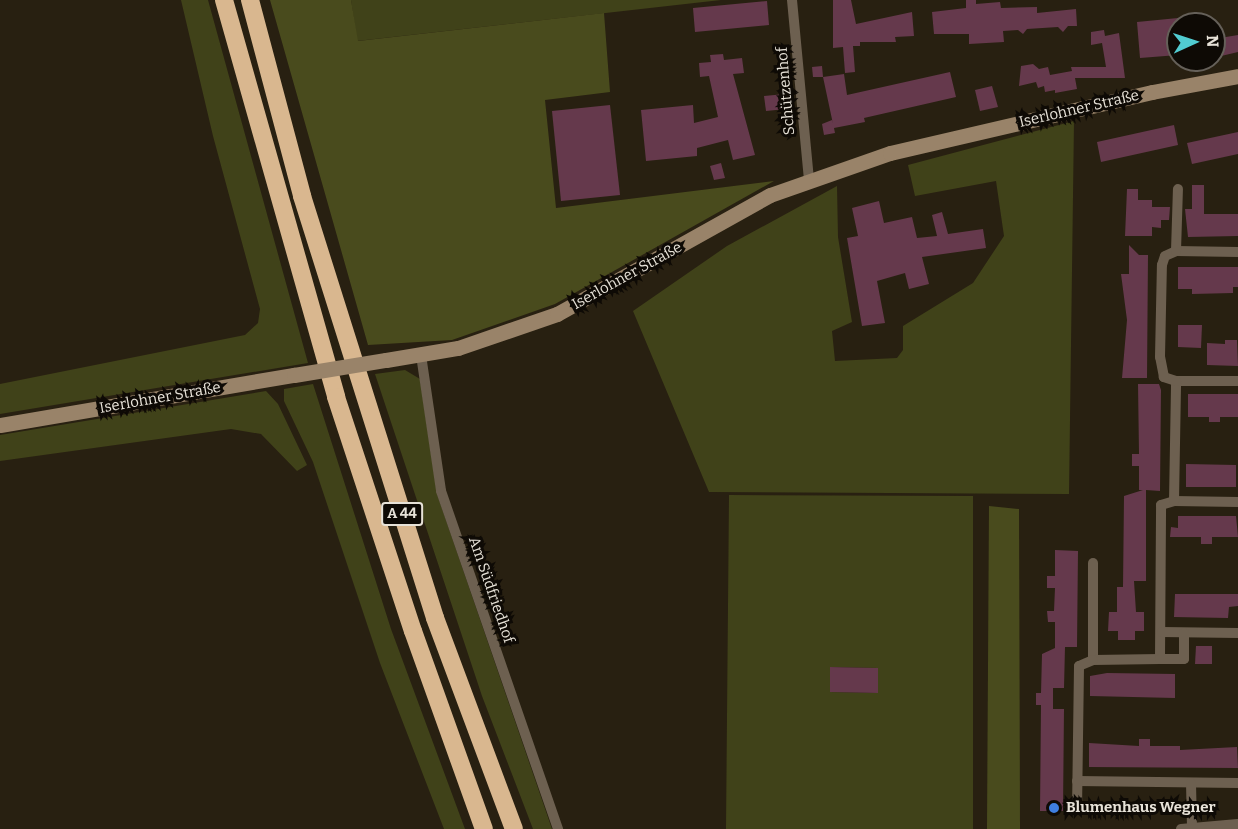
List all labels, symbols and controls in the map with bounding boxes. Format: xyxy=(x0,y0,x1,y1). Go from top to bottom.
north arrow xyxy=(1166,12,1226,72)
text: N xyxy=(1203,34,1222,48)
street label: Schützenhof xyxy=(773,46,799,136)
street label: Iserlohner Straße xyxy=(1017,86,1141,132)
street label: Iserlohner Straße xyxy=(569,238,685,314)
street label: Iserlohner Straße xyxy=(98,378,222,418)
road number: A 44 xyxy=(381,503,423,525)
street label: Am Südfriedhof xyxy=(464,535,518,645)
place label: Blumenhaus Wegner xyxy=(1066,799,1215,817)
marker: Blumenhaus Wegner xyxy=(1047,801,1061,815)

